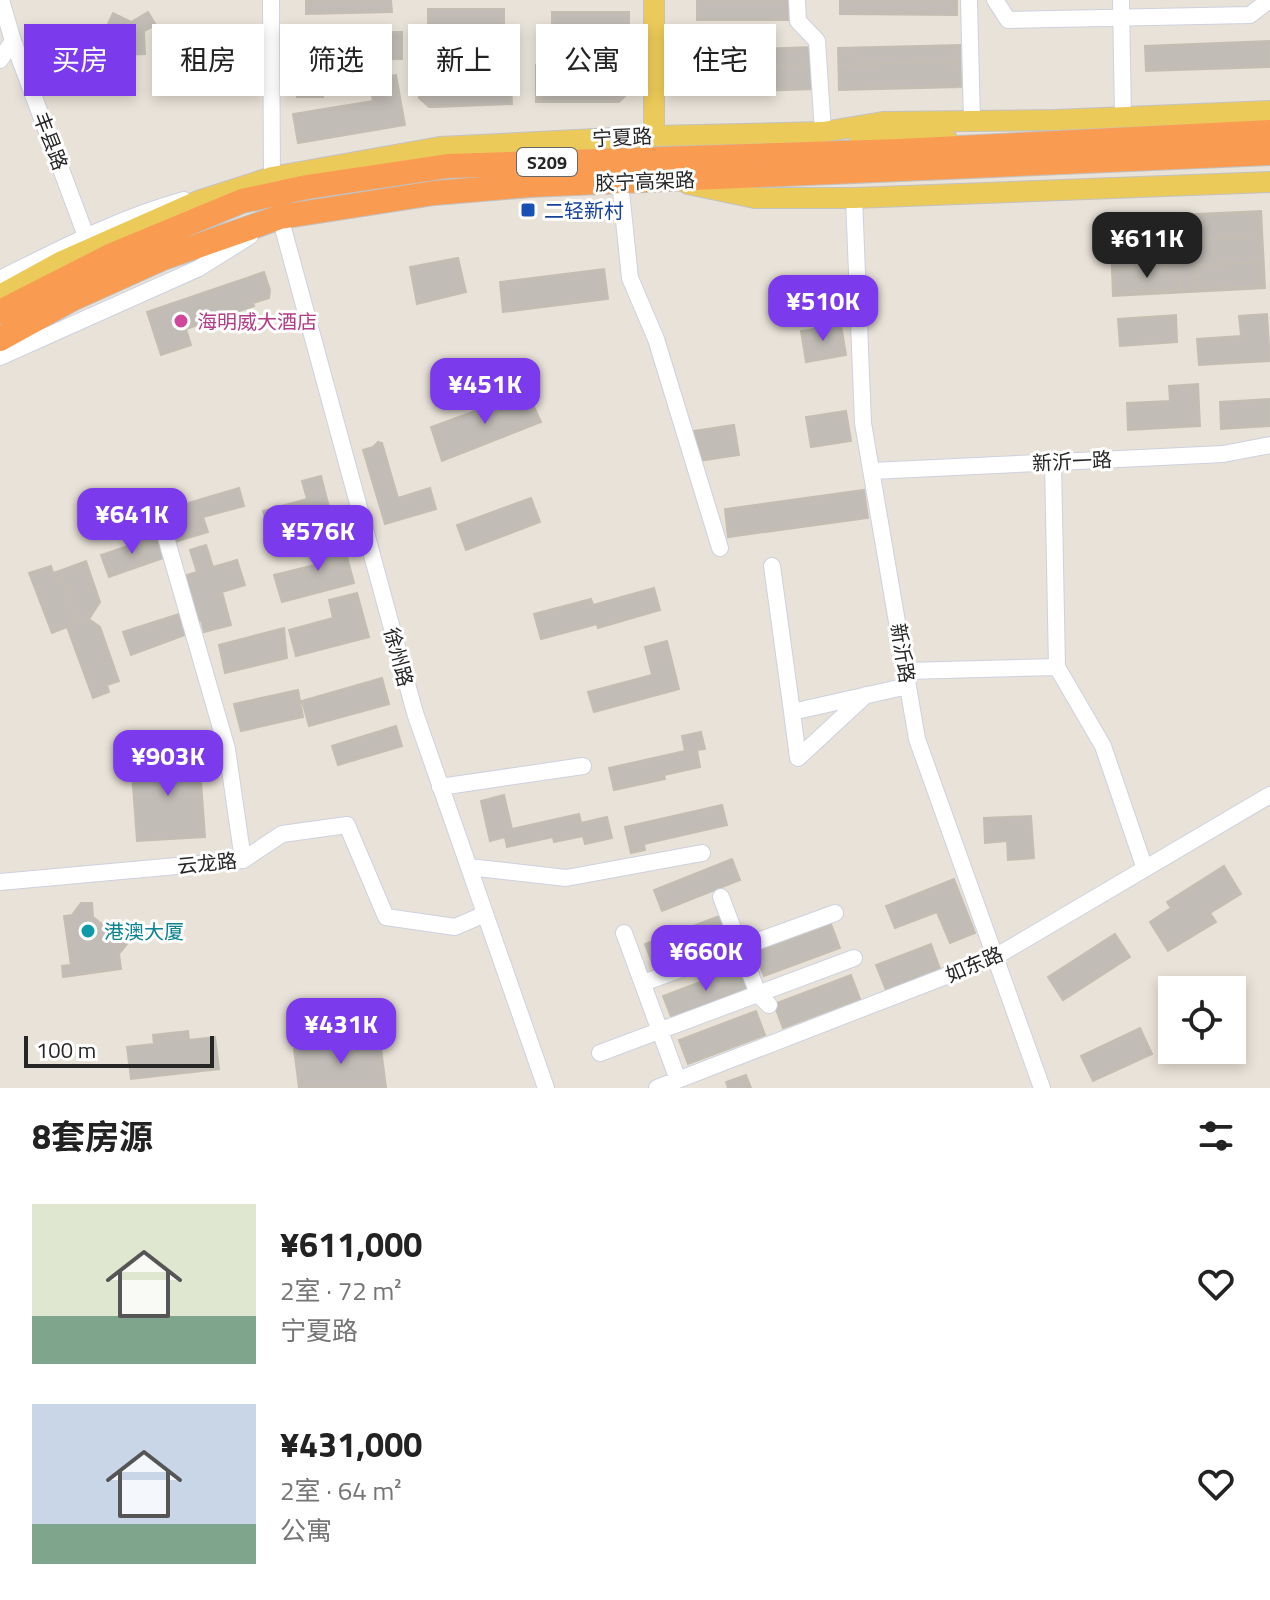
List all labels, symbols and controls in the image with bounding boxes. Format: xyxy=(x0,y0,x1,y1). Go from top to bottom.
chip: 买房 xyxy=(24,24,136,96)
chip: 租房 xyxy=(152,24,264,96)
chip: 筛选 xyxy=(280,24,392,96)
chip: 新上 xyxy=(408,24,520,96)
chip: 公寓 xyxy=(536,24,648,96)
chip: 住宅 xyxy=(664,24,776,96)
street label: 丰县路 xyxy=(26,107,76,175)
street label: 宁夏路 xyxy=(591,120,653,154)
road number: S209 xyxy=(517,148,577,176)
street label: 胶宁高架路 xyxy=(594,164,696,198)
place label: 二轻新村 xyxy=(544,195,624,226)
marker: 二轻新村 xyxy=(519,201,537,219)
pin: ¥611K xyxy=(1091,212,1203,280)
text: ¥611K xyxy=(1110,218,1184,257)
pin: ¥510K xyxy=(767,275,879,343)
text: ¥510K xyxy=(786,281,860,320)
place label: 海明威大酒店 xyxy=(197,306,317,337)
marker: 海明威大酒店 xyxy=(172,312,190,330)
pin: ¥451K xyxy=(429,358,541,426)
text: ¥451K xyxy=(448,364,522,403)
street label: 新沂一路 xyxy=(1031,443,1113,479)
pin: ¥641K xyxy=(76,488,188,556)
text: ¥641K xyxy=(95,494,169,533)
pin: ¥576K xyxy=(262,505,374,573)
text: ¥576K xyxy=(281,511,355,550)
street label: 新沂路 xyxy=(883,621,923,685)
street label: 徐州路 xyxy=(376,624,422,690)
pin: ¥903K xyxy=(112,730,224,798)
text: ¥903K xyxy=(131,736,205,775)
street label: 云龙路 xyxy=(176,844,238,882)
place label: 港澳大厦 xyxy=(104,916,184,947)
marker: 港澳大厦 xyxy=(79,922,97,940)
pin: ¥660K xyxy=(650,925,762,993)
text: ¥660K xyxy=(669,931,743,970)
street label: 如东路 xyxy=(940,938,1008,990)
map controls xyxy=(1158,976,1246,1064)
button: locate xyxy=(1158,976,1246,1064)
pin: ¥431K xyxy=(285,998,397,1066)
text: ¥431K xyxy=(304,1004,378,1043)
scale bar xyxy=(24,1032,214,1068)
text: 100 m xyxy=(36,1033,96,1067)
text: 8套房源 xyxy=(32,1110,153,1162)
icon: filters xyxy=(1194,1114,1238,1158)
text: ¥611,000 xyxy=(280,1218,422,1270)
icon: home xyxy=(96,1236,192,1332)
icon: heart xyxy=(1194,1262,1238,1306)
text: 2室 · 72 m² xyxy=(280,1271,402,1310)
text: 宁夏路 xyxy=(280,1311,358,1350)
text: ¥431,000 xyxy=(280,1418,422,1470)
icon: home xyxy=(96,1436,192,1532)
icon: heart xyxy=(1194,1462,1238,1506)
text: 2室 · 64 m² xyxy=(280,1471,402,1510)
text: 公寓 xyxy=(280,1511,332,1550)

